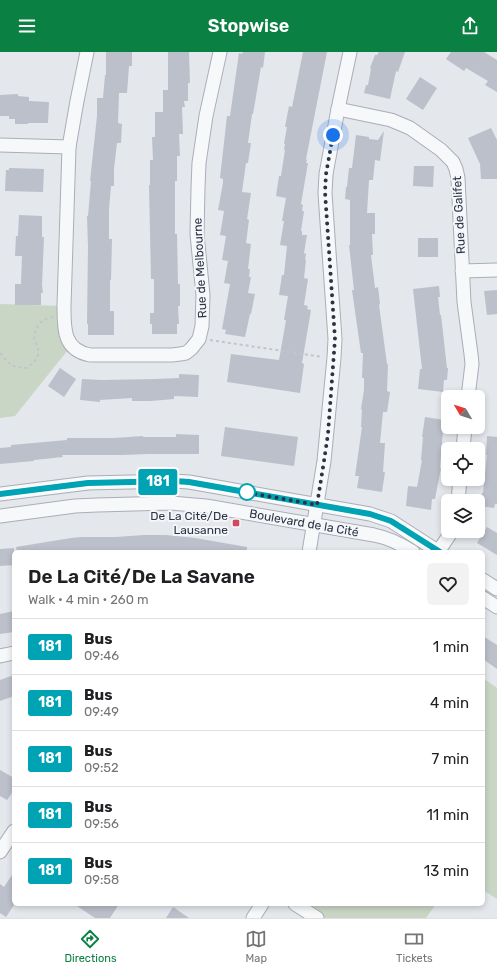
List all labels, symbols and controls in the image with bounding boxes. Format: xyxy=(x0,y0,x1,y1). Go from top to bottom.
icon: menu xyxy=(16,15,38,37)
text: Stopwise xyxy=(208,15,289,37)
icon: share xyxy=(459,15,481,37)
your location xyxy=(323,125,343,145)
street label: Rue de Galifet xyxy=(450,175,468,254)
street label: Rue de Melbourne xyxy=(190,217,210,319)
north arrow xyxy=(441,390,485,434)
map controls xyxy=(441,390,485,538)
button: locate xyxy=(441,442,485,486)
line badge: 181 xyxy=(135,469,181,495)
text: 181 xyxy=(146,473,170,490)
unlabelled marker xyxy=(238,483,256,501)
button: layers xyxy=(441,494,485,538)
street label: Boulevard de la Cité xyxy=(248,506,360,540)
place label: De La Cité/De Lausanne xyxy=(150,509,228,537)
marker: De La Cité/De Lausanne xyxy=(231,518,241,528)
button: heart xyxy=(427,563,469,605)
text: De La Cité/De La Savane xyxy=(28,565,255,588)
text: Walk · 4 min · 260 m xyxy=(28,592,149,607)
text: Bus xyxy=(84,630,112,648)
text: 181 xyxy=(38,638,62,655)
text: 1 min xyxy=(433,638,469,656)
text: 09:46 xyxy=(84,648,119,663)
text: Bus xyxy=(84,686,112,704)
text: 181 xyxy=(38,694,62,711)
text: 4 min xyxy=(430,694,469,712)
text: 09:49 xyxy=(84,704,119,719)
text: Bus xyxy=(84,742,112,760)
text: 181 xyxy=(38,750,62,767)
text: 7 min xyxy=(432,750,469,768)
text: 09:52 xyxy=(84,760,119,775)
text: Bus xyxy=(84,798,112,816)
text: 181 xyxy=(38,806,62,823)
text: 11 min xyxy=(426,806,469,824)
text: 09:56 xyxy=(84,816,119,831)
text: Bus xyxy=(84,854,112,872)
text: 181 xyxy=(38,862,62,879)
text: 13 min xyxy=(424,862,469,880)
text: 09:58 xyxy=(84,872,119,887)
tab: Directions xyxy=(64,928,117,965)
tab: Map xyxy=(245,928,267,965)
tab: Tickets xyxy=(396,928,433,965)

